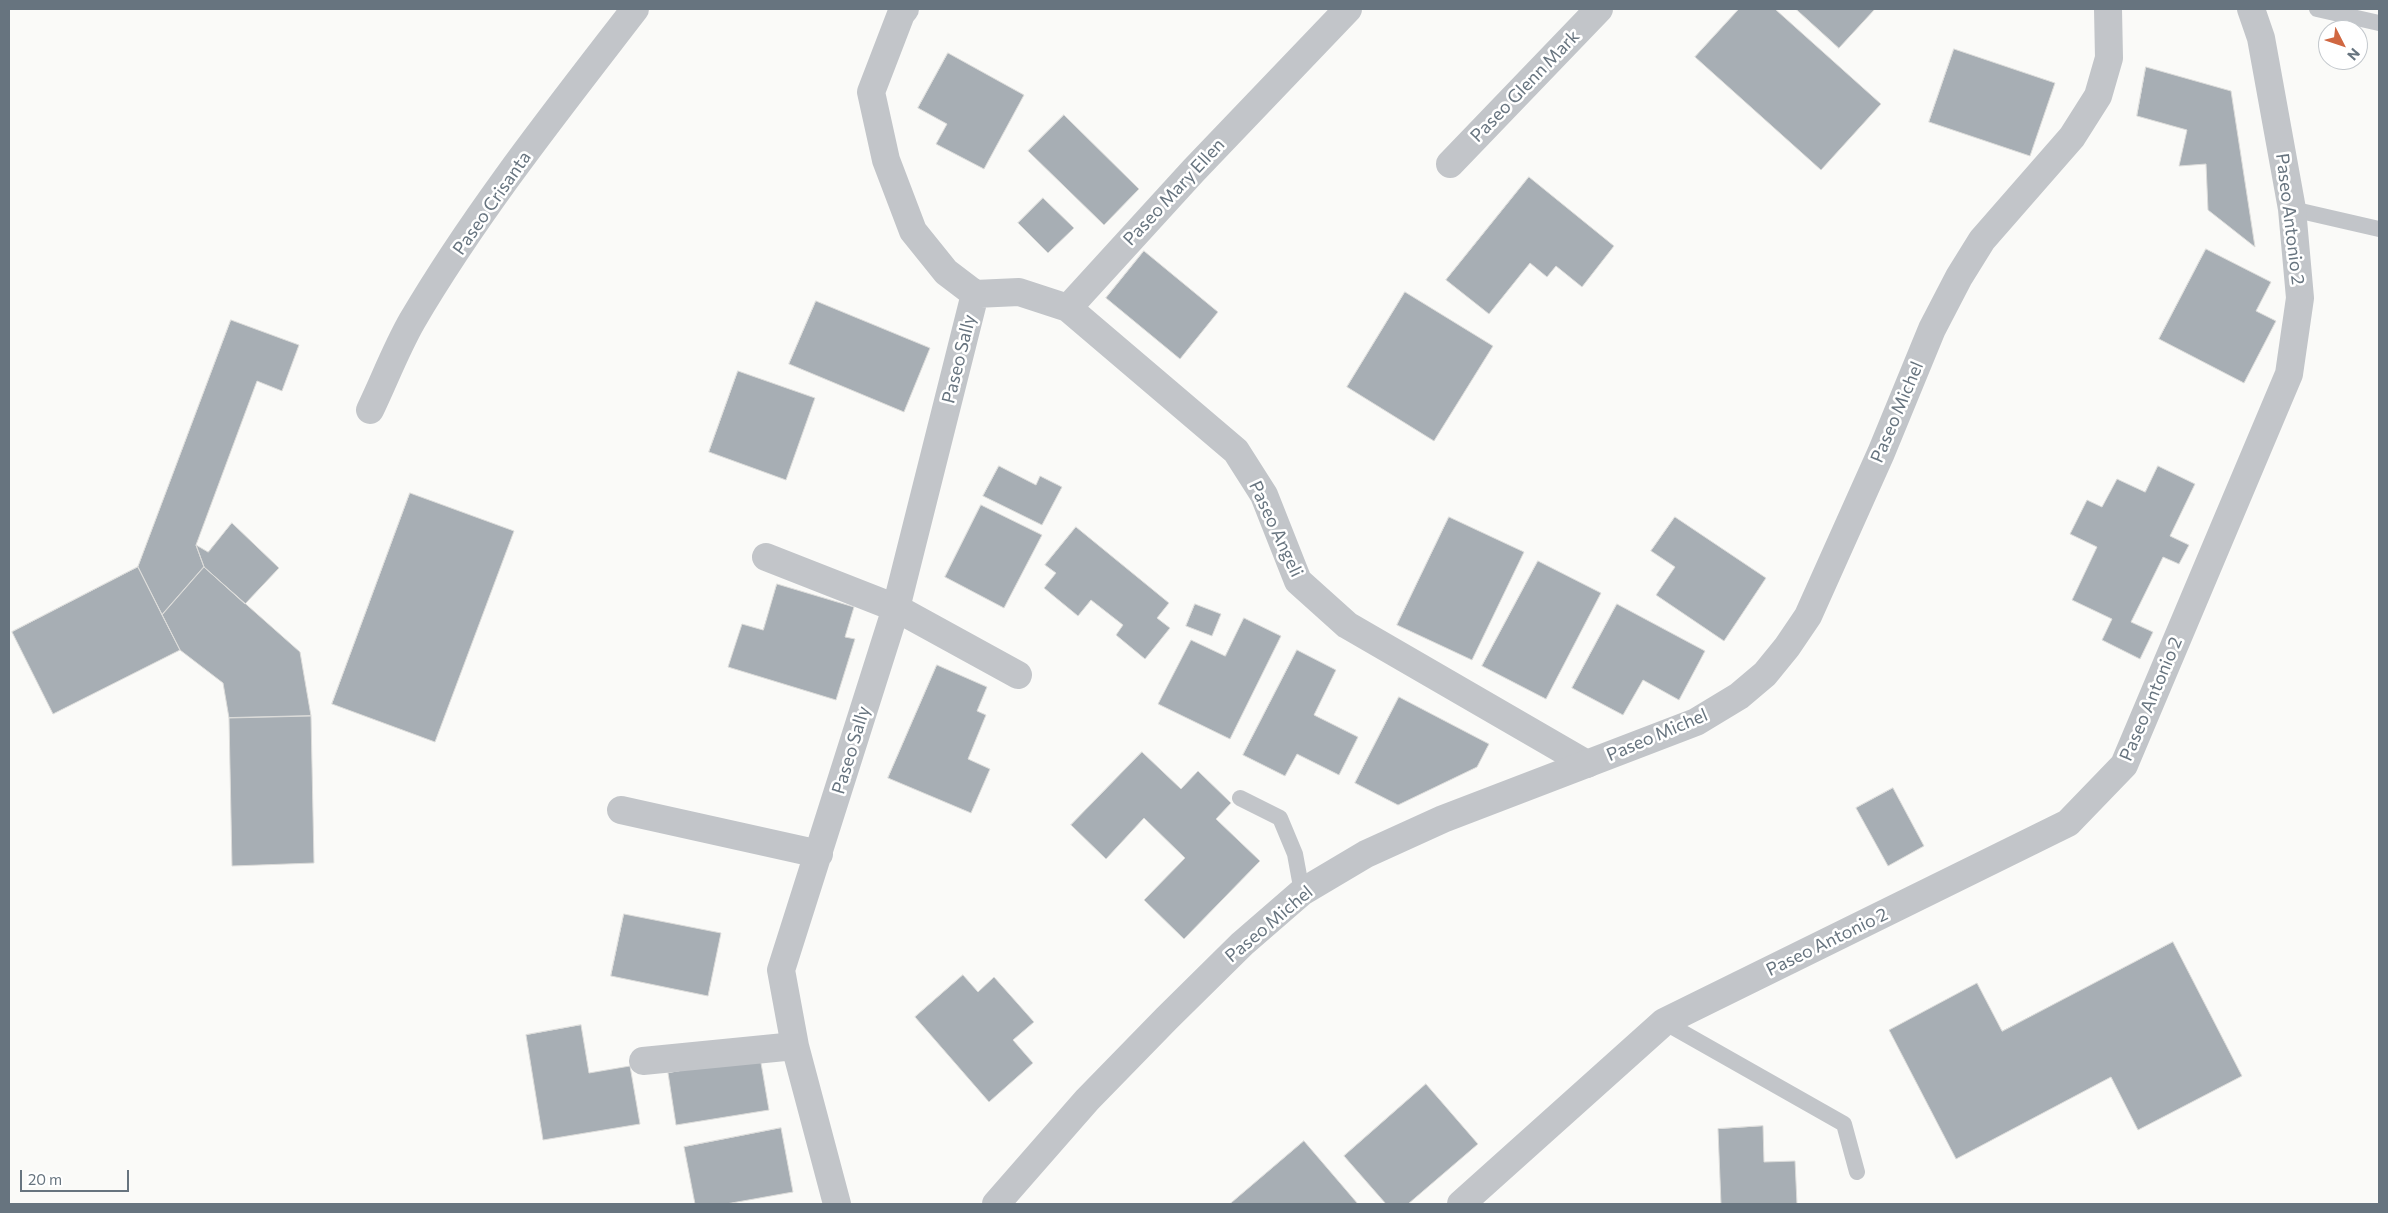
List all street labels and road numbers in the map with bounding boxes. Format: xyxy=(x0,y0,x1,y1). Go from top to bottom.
street label: Paseo Glenn Mark xyxy=(1466,26,1584,146)
street label: Paseo Mary Ellen xyxy=(1119,134,1229,250)
street label: Paseo Crisanta xyxy=(448,147,536,259)
street label: Paseo Antonio 2 xyxy=(2271,152,2309,286)
street label: Paseo Sally xyxy=(938,312,980,406)
street label: Paseo Michel xyxy=(1866,358,1928,466)
street label: Paseo Angeli xyxy=(1244,477,1308,581)
street label: Paseo Antonio 2 xyxy=(2115,634,2187,764)
street label: Paseo Sally xyxy=(827,703,875,797)
street label: Paseo Michel xyxy=(1603,704,1711,766)
street label: Paseo Michel xyxy=(1221,881,1317,967)
street label: Paseo Antonio 2 xyxy=(1763,903,1891,981)

